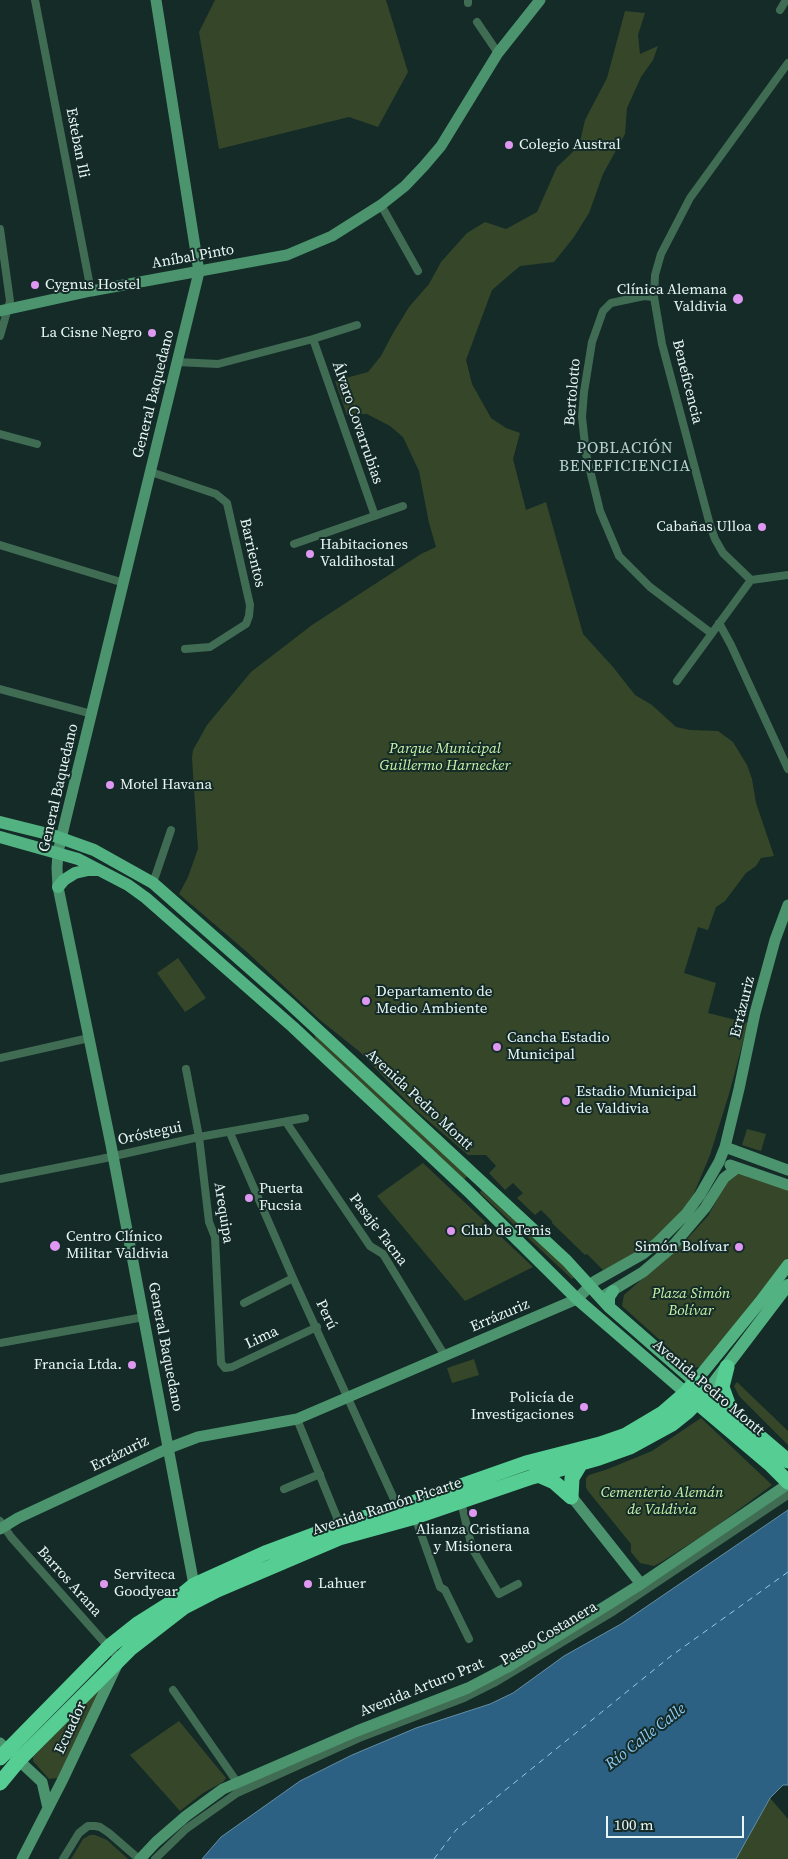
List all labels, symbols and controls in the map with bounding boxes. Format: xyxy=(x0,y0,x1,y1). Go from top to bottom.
street label: Esteban Ili xyxy=(61,106,93,180)
place label: Colegio Austral xyxy=(519,136,621,154)
marker: Colegio Austral xyxy=(503,139,515,151)
street label: Aníbal Pinto xyxy=(150,241,236,273)
place label: Cygnus Hostel xyxy=(45,276,140,294)
marker: Cygnus Hostel xyxy=(29,279,41,291)
place label: Clínica Alemana Valdivia xyxy=(617,281,727,316)
marker: Clínica Alemana Valdivia xyxy=(731,292,745,306)
place label: La Cisne Negro xyxy=(41,324,142,342)
marker: La Cisne Negro xyxy=(146,327,158,339)
street label: General Baquedano xyxy=(129,328,179,460)
street label: Beneficencia xyxy=(668,338,706,426)
street label: Bertolotto xyxy=(561,358,585,426)
street label: Álvaro Covarrubias xyxy=(328,359,386,487)
district label: POBLACIÓN BENEFICIENCIA xyxy=(557,439,693,477)
street label: Barrientos xyxy=(235,517,269,589)
place label: Cabañas Ulloa xyxy=(656,518,752,536)
marker: Cabañas Ulloa xyxy=(756,521,768,533)
place label: Habitaciones Valdihostal xyxy=(320,536,408,571)
marker: Habitaciones Valdihostal xyxy=(304,548,316,560)
street label: General Baquedano xyxy=(35,722,83,854)
park label: Parque Municipal Guillermo Harnecker xyxy=(380,740,510,775)
place label: Motel Havana xyxy=(120,776,212,794)
marker: Motel Havana xyxy=(104,779,116,791)
street label: Errázuriz xyxy=(727,975,759,1039)
place label: Departamento de Medio Ambiente xyxy=(376,983,492,1018)
marker: Departamento de Medio Ambiente xyxy=(360,995,372,1007)
place label: Cancha Estadio Municipal xyxy=(507,1029,610,1064)
marker: Cancha Estadio Municipal xyxy=(491,1041,503,1053)
street label: Avenida Pedro Montt xyxy=(362,1046,476,1154)
place label: Estadio Municipal de Valdivia xyxy=(576,1083,697,1118)
marker: Estadio Municipal de Valdivia xyxy=(560,1095,572,1107)
street label: Oróstegui xyxy=(116,1118,184,1150)
place label: Puerta Fucsia xyxy=(259,1180,303,1215)
street label: Arequipa xyxy=(209,1181,237,1245)
street label: Pasaje Tacna xyxy=(345,1190,411,1270)
marker: Puerta Fucsia xyxy=(243,1192,255,1204)
place label: Club de Tenis xyxy=(461,1222,551,1240)
marker: Club de Tenis xyxy=(445,1225,457,1237)
place label: Centro Clínico Militar Valdivia xyxy=(66,1228,169,1263)
place label: Simón Bolívar xyxy=(635,1238,729,1256)
marker: Centro Clínico Militar Valdivia xyxy=(48,1239,62,1253)
marker: Simón Bolívar xyxy=(733,1241,745,1253)
street label: General Baquedano xyxy=(144,1281,186,1413)
park label: Plaza Simón Bolívar xyxy=(652,1285,730,1320)
street label: Errázuriz xyxy=(468,1296,532,1336)
street label: Perú xyxy=(311,1297,341,1333)
street label: Lima xyxy=(243,1323,281,1353)
street label: Avenida Pedro Montt xyxy=(649,1336,767,1440)
place label: Francia Ltda. xyxy=(34,1356,122,1374)
marker: Francia Ltda. xyxy=(126,1359,138,1371)
place label: Policía de Investigaciones xyxy=(471,1389,574,1424)
marker: Policía de Investigaciones xyxy=(578,1401,590,1413)
street label: Errázuriz xyxy=(88,1432,152,1476)
street label: Avenida Ramón Picarte xyxy=(310,1474,464,1540)
park label: Cementerio Alemán de Valdivia xyxy=(601,1484,723,1519)
marker: Alianza Cristiana y Misionera xyxy=(467,1507,479,1519)
place label: Alianza Cristiana y Misionera xyxy=(416,1521,530,1556)
street label: Barros Arana xyxy=(33,1543,105,1621)
place label: Serviteca Goodyear xyxy=(114,1566,178,1601)
place label: Lahuer xyxy=(318,1575,366,1593)
marker: Serviteca Goodyear xyxy=(98,1578,110,1590)
marker: Lahuer xyxy=(302,1578,314,1590)
street label: Paseo Costanera xyxy=(497,1598,601,1670)
street label: Avenida Arturo Prat xyxy=(357,1655,487,1721)
street label: Ecuador xyxy=(51,1699,91,1757)
water label: Río Calle Calle xyxy=(602,1700,690,1774)
scale bar xyxy=(608,1806,746,1838)
text: 100 m xyxy=(614,1814,654,1835)

